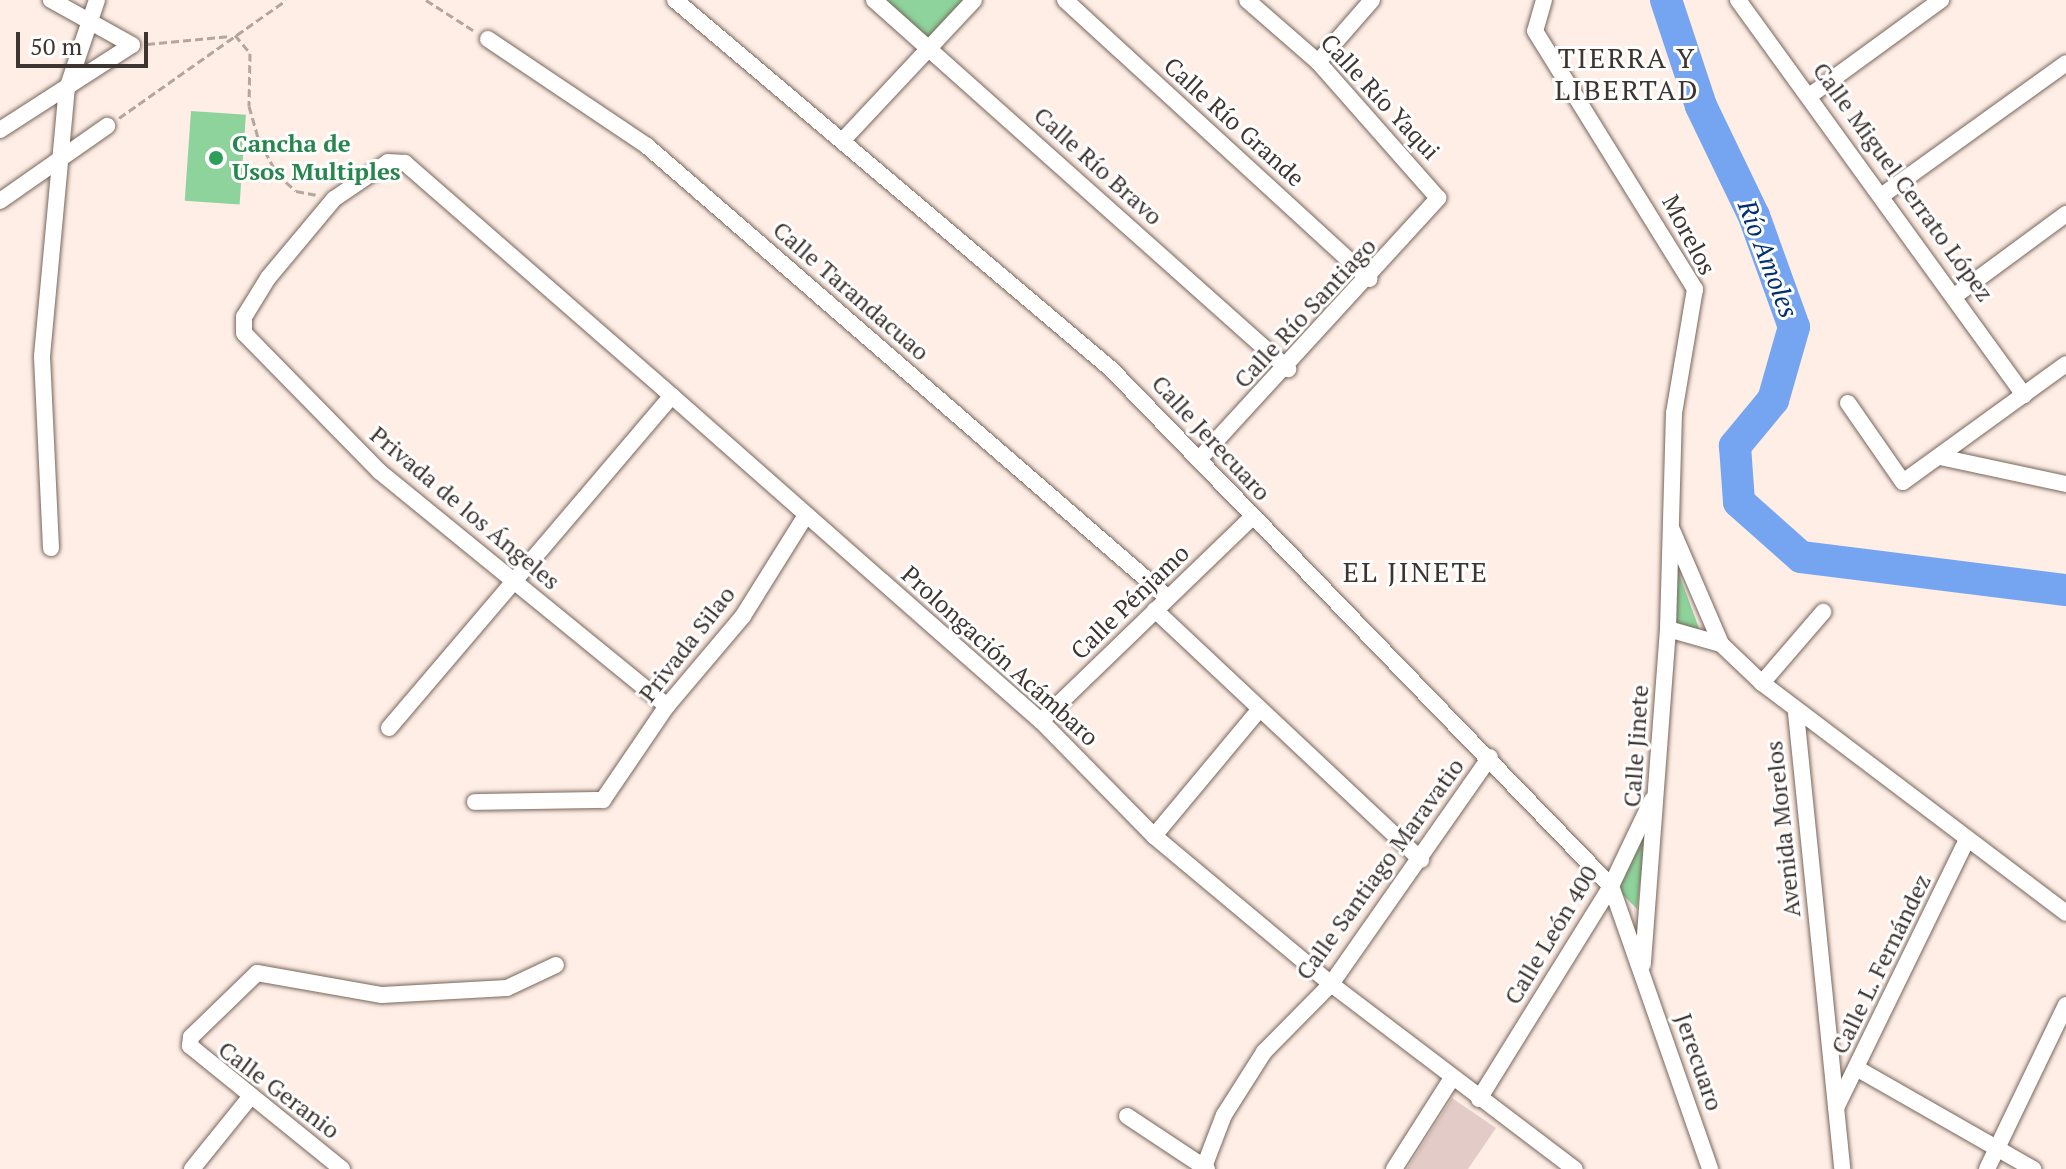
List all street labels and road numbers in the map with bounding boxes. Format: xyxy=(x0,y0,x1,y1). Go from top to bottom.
street label: Calle Río Yaqui xyxy=(1314,28,1446,166)
street label: Calle Río Grande xyxy=(1158,51,1310,193)
street label: Calle Miguel Cerrato López xyxy=(1807,57,1999,307)
street label: Calle Río Bravo xyxy=(1028,101,1168,231)
street label: Morelos xyxy=(1656,190,1722,280)
street label: Calle Tarandacuao xyxy=(767,215,935,367)
street label: Calle Río Santiago xyxy=(1228,232,1382,394)
street label: Calle Jerecuaro xyxy=(1146,369,1276,507)
street label: Privada de los Ángeles xyxy=(364,420,566,596)
street label: Calle Pénjamo xyxy=(1065,539,1195,665)
street label: Prolongación Acámbaro xyxy=(896,560,1104,752)
street label: Privada Silao xyxy=(633,580,741,708)
street label: Calle Jinete xyxy=(1617,684,1655,808)
street label: Avenida Morelos xyxy=(1759,739,1807,919)
street label: Calle Santiago Maravatio xyxy=(1290,752,1470,986)
street label: Calle León 400 xyxy=(1498,860,1604,1010)
street label: Calle L. Fernández xyxy=(1825,869,1937,1059)
street label: Jerecuaro xyxy=(1669,1010,1729,1114)
street label: Calle Geranio xyxy=(213,1035,345,1145)

